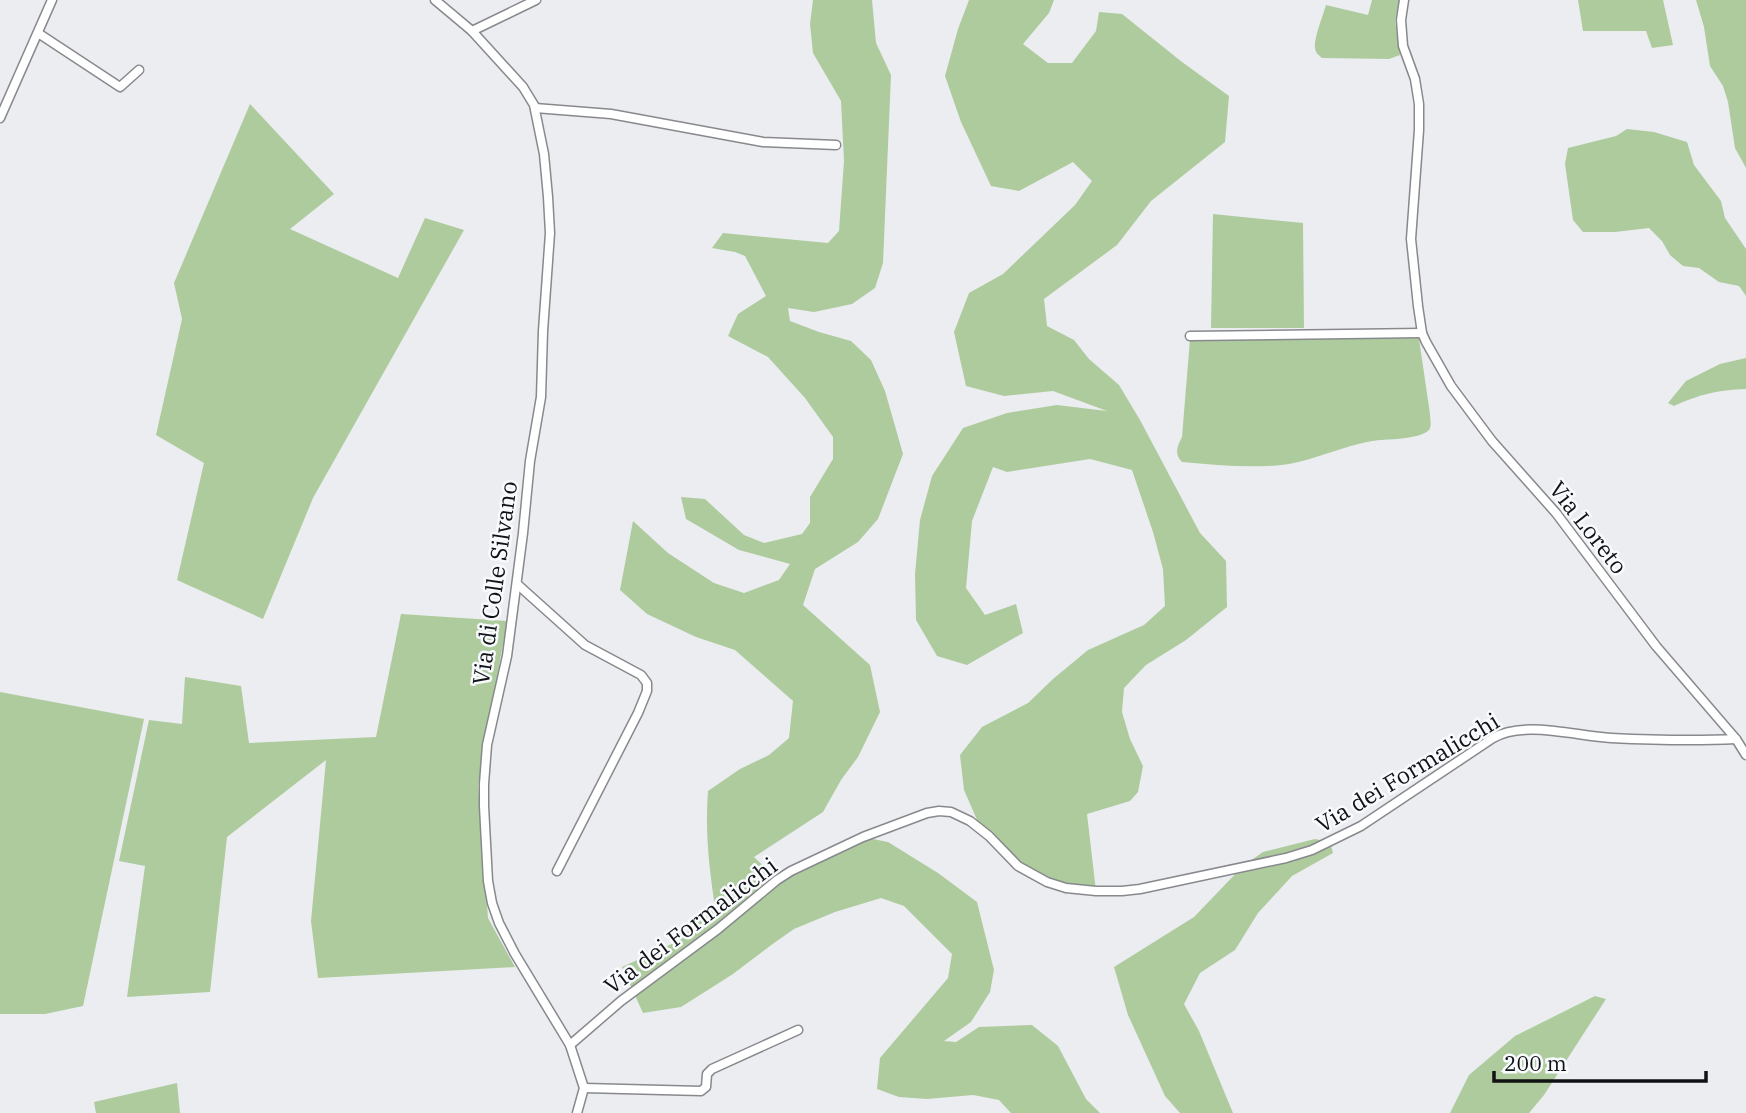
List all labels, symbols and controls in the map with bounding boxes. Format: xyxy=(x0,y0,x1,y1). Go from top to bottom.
street label: Via Loreto xyxy=(1543,474,1635,580)
street label: Via di Colle Silvano xyxy=(465,479,523,687)
street label: Via dei Formalicchi xyxy=(1310,705,1504,839)
street label: Via dei Formalicchi xyxy=(597,850,783,1000)
scale bar xyxy=(1494,1040,1706,1084)
text: 200 m xyxy=(1504,1049,1567,1077)

